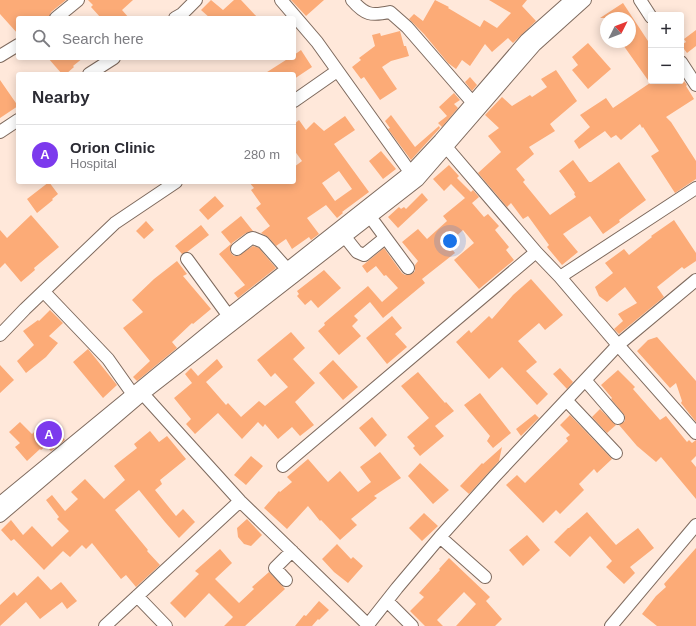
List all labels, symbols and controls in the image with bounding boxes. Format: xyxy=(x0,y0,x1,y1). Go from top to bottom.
north arrow xyxy=(600,12,636,48)
map controls xyxy=(648,12,684,84)
button: + xyxy=(648,12,684,48)
search box xyxy=(16,16,296,60)
icon: search xyxy=(30,27,52,49)
text: Search here xyxy=(62,30,144,47)
button: − xyxy=(648,48,684,84)
text: Nearby xyxy=(32,88,90,107)
text: Orion Clinic xyxy=(70,139,155,156)
text: A xyxy=(40,147,50,162)
text: 280 m xyxy=(244,147,280,162)
text: Hospital xyxy=(70,156,117,171)
your location xyxy=(440,231,460,251)
pin: A xyxy=(36,419,62,449)

